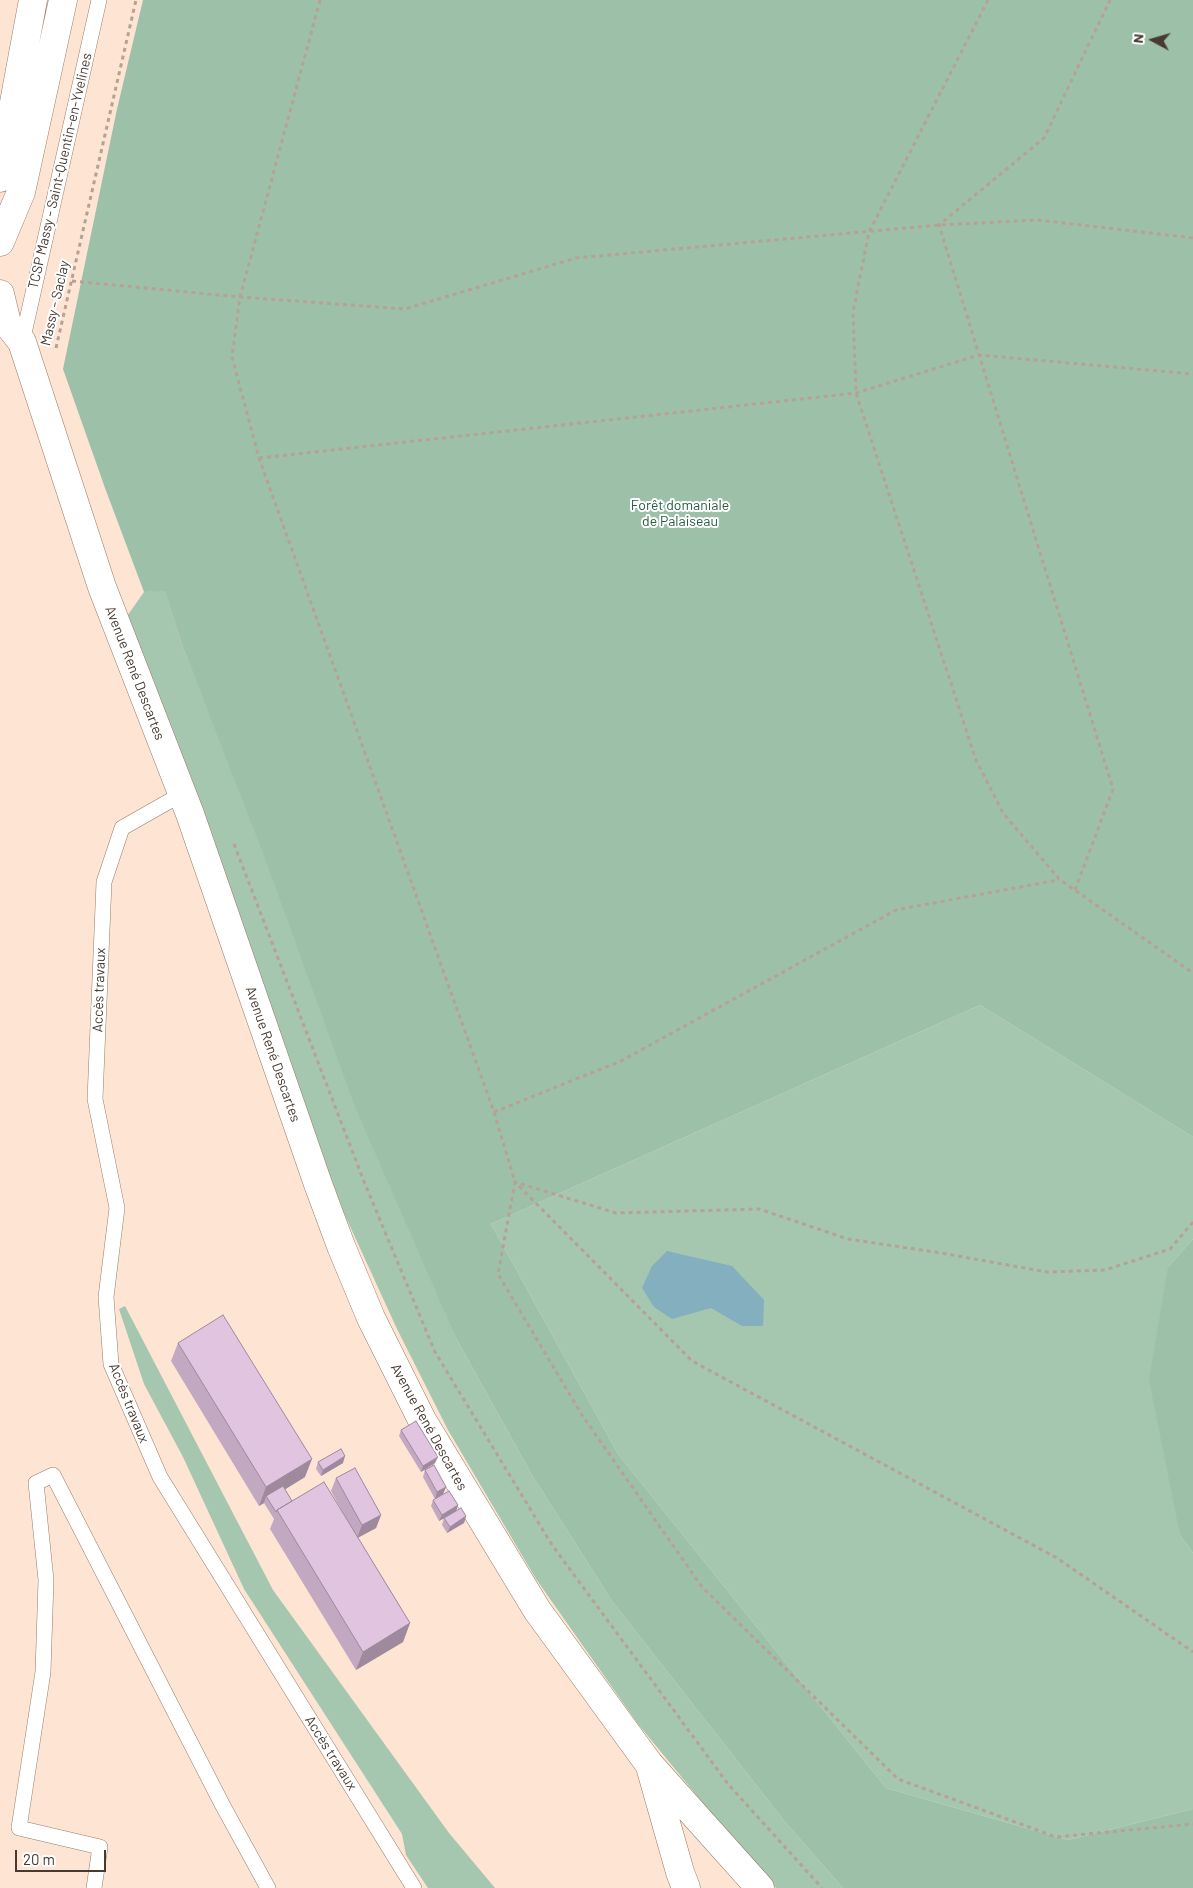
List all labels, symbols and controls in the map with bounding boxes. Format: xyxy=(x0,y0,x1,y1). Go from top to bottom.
north arrow xyxy=(1128,15,1178,65)
text: N xyxy=(1129,33,1147,44)
street label: TCSP Massy - Saint-Quentin-en-Yvelines xyxy=(25,51,95,291)
street label: Massy - Saclay xyxy=(37,259,73,347)
park label: Forêt domaniale de Palaiseau xyxy=(631,497,729,530)
street label: Avenue René Descartes xyxy=(102,604,168,742)
street label: Accès travaux xyxy=(89,947,109,1033)
street label: Avenue René Descartes xyxy=(242,984,304,1124)
street label: Accès travaux xyxy=(105,1361,153,1445)
street label: Avenue René Descartes xyxy=(387,1361,471,1493)
street label: Accès travaux xyxy=(301,1713,361,1793)
scale bar xyxy=(18,1840,109,1872)
text: 20 m xyxy=(23,1850,55,1868)

